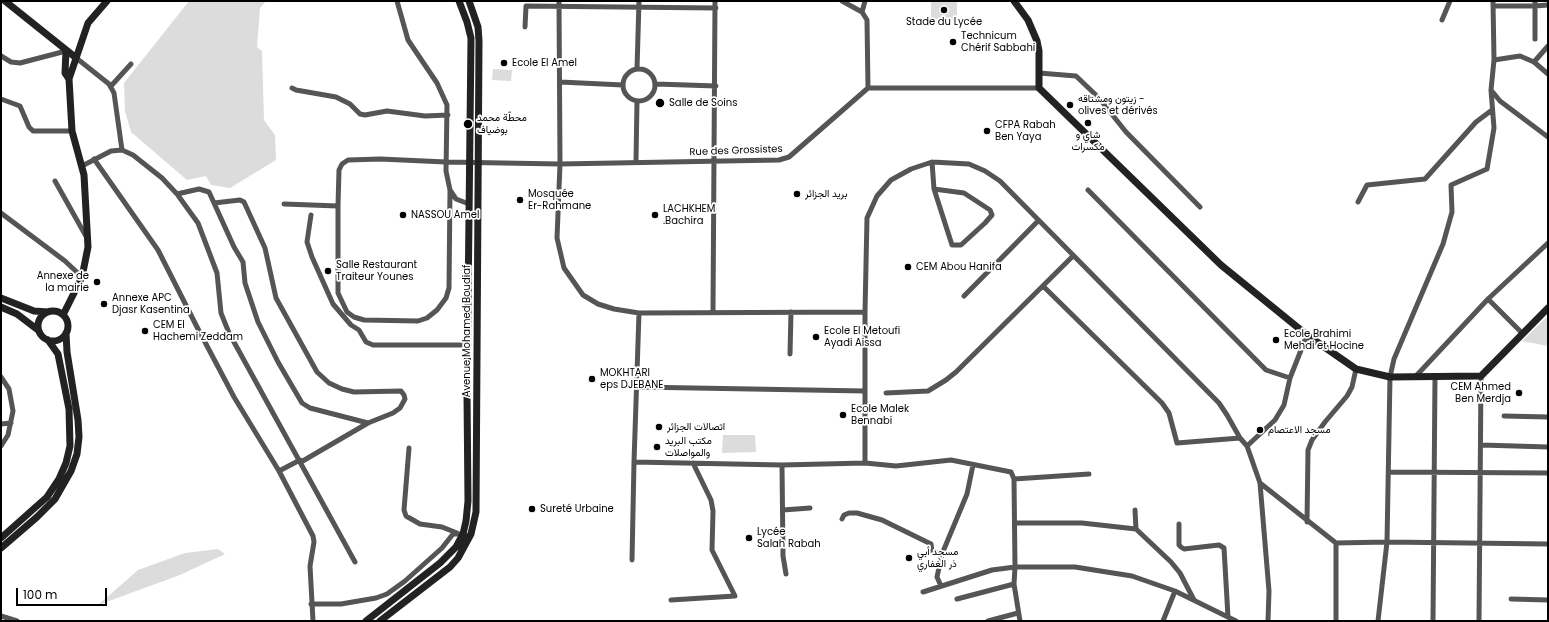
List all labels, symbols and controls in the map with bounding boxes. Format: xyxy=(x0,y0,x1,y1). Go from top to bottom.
marker: Stade du Lycée xyxy=(939,5,949,15)
place label: Stade du Lycée xyxy=(906,16,982,28)
place label: Technicum Chérif Sabbahi xyxy=(961,30,1035,54)
marker: Technicum Chérif Sabbahi xyxy=(948,37,958,47)
place label: Ecole El Amel xyxy=(512,57,577,69)
marker: Ecole El Amel xyxy=(499,58,509,68)
place label: زيتون ومشتاقه - olives et dérivés xyxy=(1078,93,1158,116)
marker: Salle de Soins xyxy=(654,97,666,109)
place label: Salle de Soins xyxy=(669,97,737,109)
marker: زيتون ومشتاقه - olives et dérivés xyxy=(1065,100,1075,110)
place label: محطّة محمد بوضياف xyxy=(477,112,527,136)
marker: محطّة محمد بوضياف xyxy=(462,118,474,130)
marker: شاي و مكسرات xyxy=(1083,118,1093,128)
place label: CFPA Rabah Ben Yaya xyxy=(995,119,1056,142)
marker: CFPA Rabah Ben Yaya xyxy=(982,126,992,136)
place label: شاي و مكسرات xyxy=(1071,129,1105,152)
street label: Rue des Grossistes xyxy=(689,143,783,159)
place label: Mosquée Er-Rahmane xyxy=(528,188,591,212)
place label: بريد الجزائر xyxy=(805,188,847,200)
marker: بريد الجزائر xyxy=(792,189,802,199)
marker: Mosquée Er-Rahmane xyxy=(515,195,525,205)
place label: LACHKHEM .Bachira xyxy=(663,203,715,226)
place label: NASSOU Amel xyxy=(411,209,479,221)
marker: NASSOU Amel xyxy=(398,210,408,220)
marker: LACHKHEM .Bachira xyxy=(650,210,660,220)
place label: Salle Restaurant Traiteur Younes xyxy=(336,259,417,282)
place label: CEM Abou Hanifa xyxy=(916,261,1002,273)
marker: CEM Abou Hanifa xyxy=(903,262,913,272)
street label: Avenue Mohamed Boudiaf xyxy=(461,265,473,397)
marker: Salle Restaurant Traiteur Younes xyxy=(323,266,333,276)
place label: Annexe de la mairie xyxy=(37,270,89,294)
marker: Annexe de la mairie xyxy=(92,277,102,287)
place label: Annexe APC Djasr Kasentina xyxy=(112,292,190,316)
marker: Annexe APC Djasr Kasentina xyxy=(99,299,109,309)
place label: CEM El Hachemi Zeddam xyxy=(153,319,243,342)
place label: Ecole El Metoufi Ayadi Aissa xyxy=(824,325,900,348)
marker: CEM El Hachemi Zeddam xyxy=(140,326,150,336)
place label: Ecole Brahimi Mehdi et Hocine xyxy=(1284,328,1364,352)
marker: Ecole El Metoufi Ayadi Aissa xyxy=(811,332,821,342)
marker: Ecole Brahimi Mehdi et Hocine xyxy=(1271,335,1281,345)
place label: MOKHTARI eps DJEBANE xyxy=(600,367,663,390)
marker: MOKHTARI eps DJEBANE xyxy=(587,374,597,384)
place label: CEM Ahmed Ben Merdja xyxy=(1450,381,1511,404)
marker: CEM Ahmed Ben Merdja xyxy=(1514,388,1524,398)
place label: Ecole Malek Bennabi xyxy=(851,403,909,426)
marker: Ecole Malek Bennabi xyxy=(838,410,848,420)
place label: اتصالات الجزائر xyxy=(667,421,725,433)
marker: اتصالات الجزائر xyxy=(654,422,664,432)
place label: مسجد الاعتصام xyxy=(1268,424,1331,436)
marker: مسجد الاعتصام xyxy=(1255,425,1265,435)
place label: مكتب البريد والمواصلات xyxy=(665,435,712,458)
marker: مكتب البريد والمواصلات xyxy=(652,442,662,452)
place label: Sureté Urbaine xyxy=(540,503,614,515)
marker: Sureté Urbaine xyxy=(527,504,537,514)
place label: Lycée Salah Rabah xyxy=(757,526,821,550)
marker: Lycée Salah Rabah xyxy=(744,533,754,543)
place label: مسجد أبي ذر الغفاري xyxy=(917,546,958,570)
marker: مسجد أبي ذر الغفاري xyxy=(904,553,914,563)
scale bar xyxy=(18,580,109,606)
text: 100 m xyxy=(23,586,57,603)

